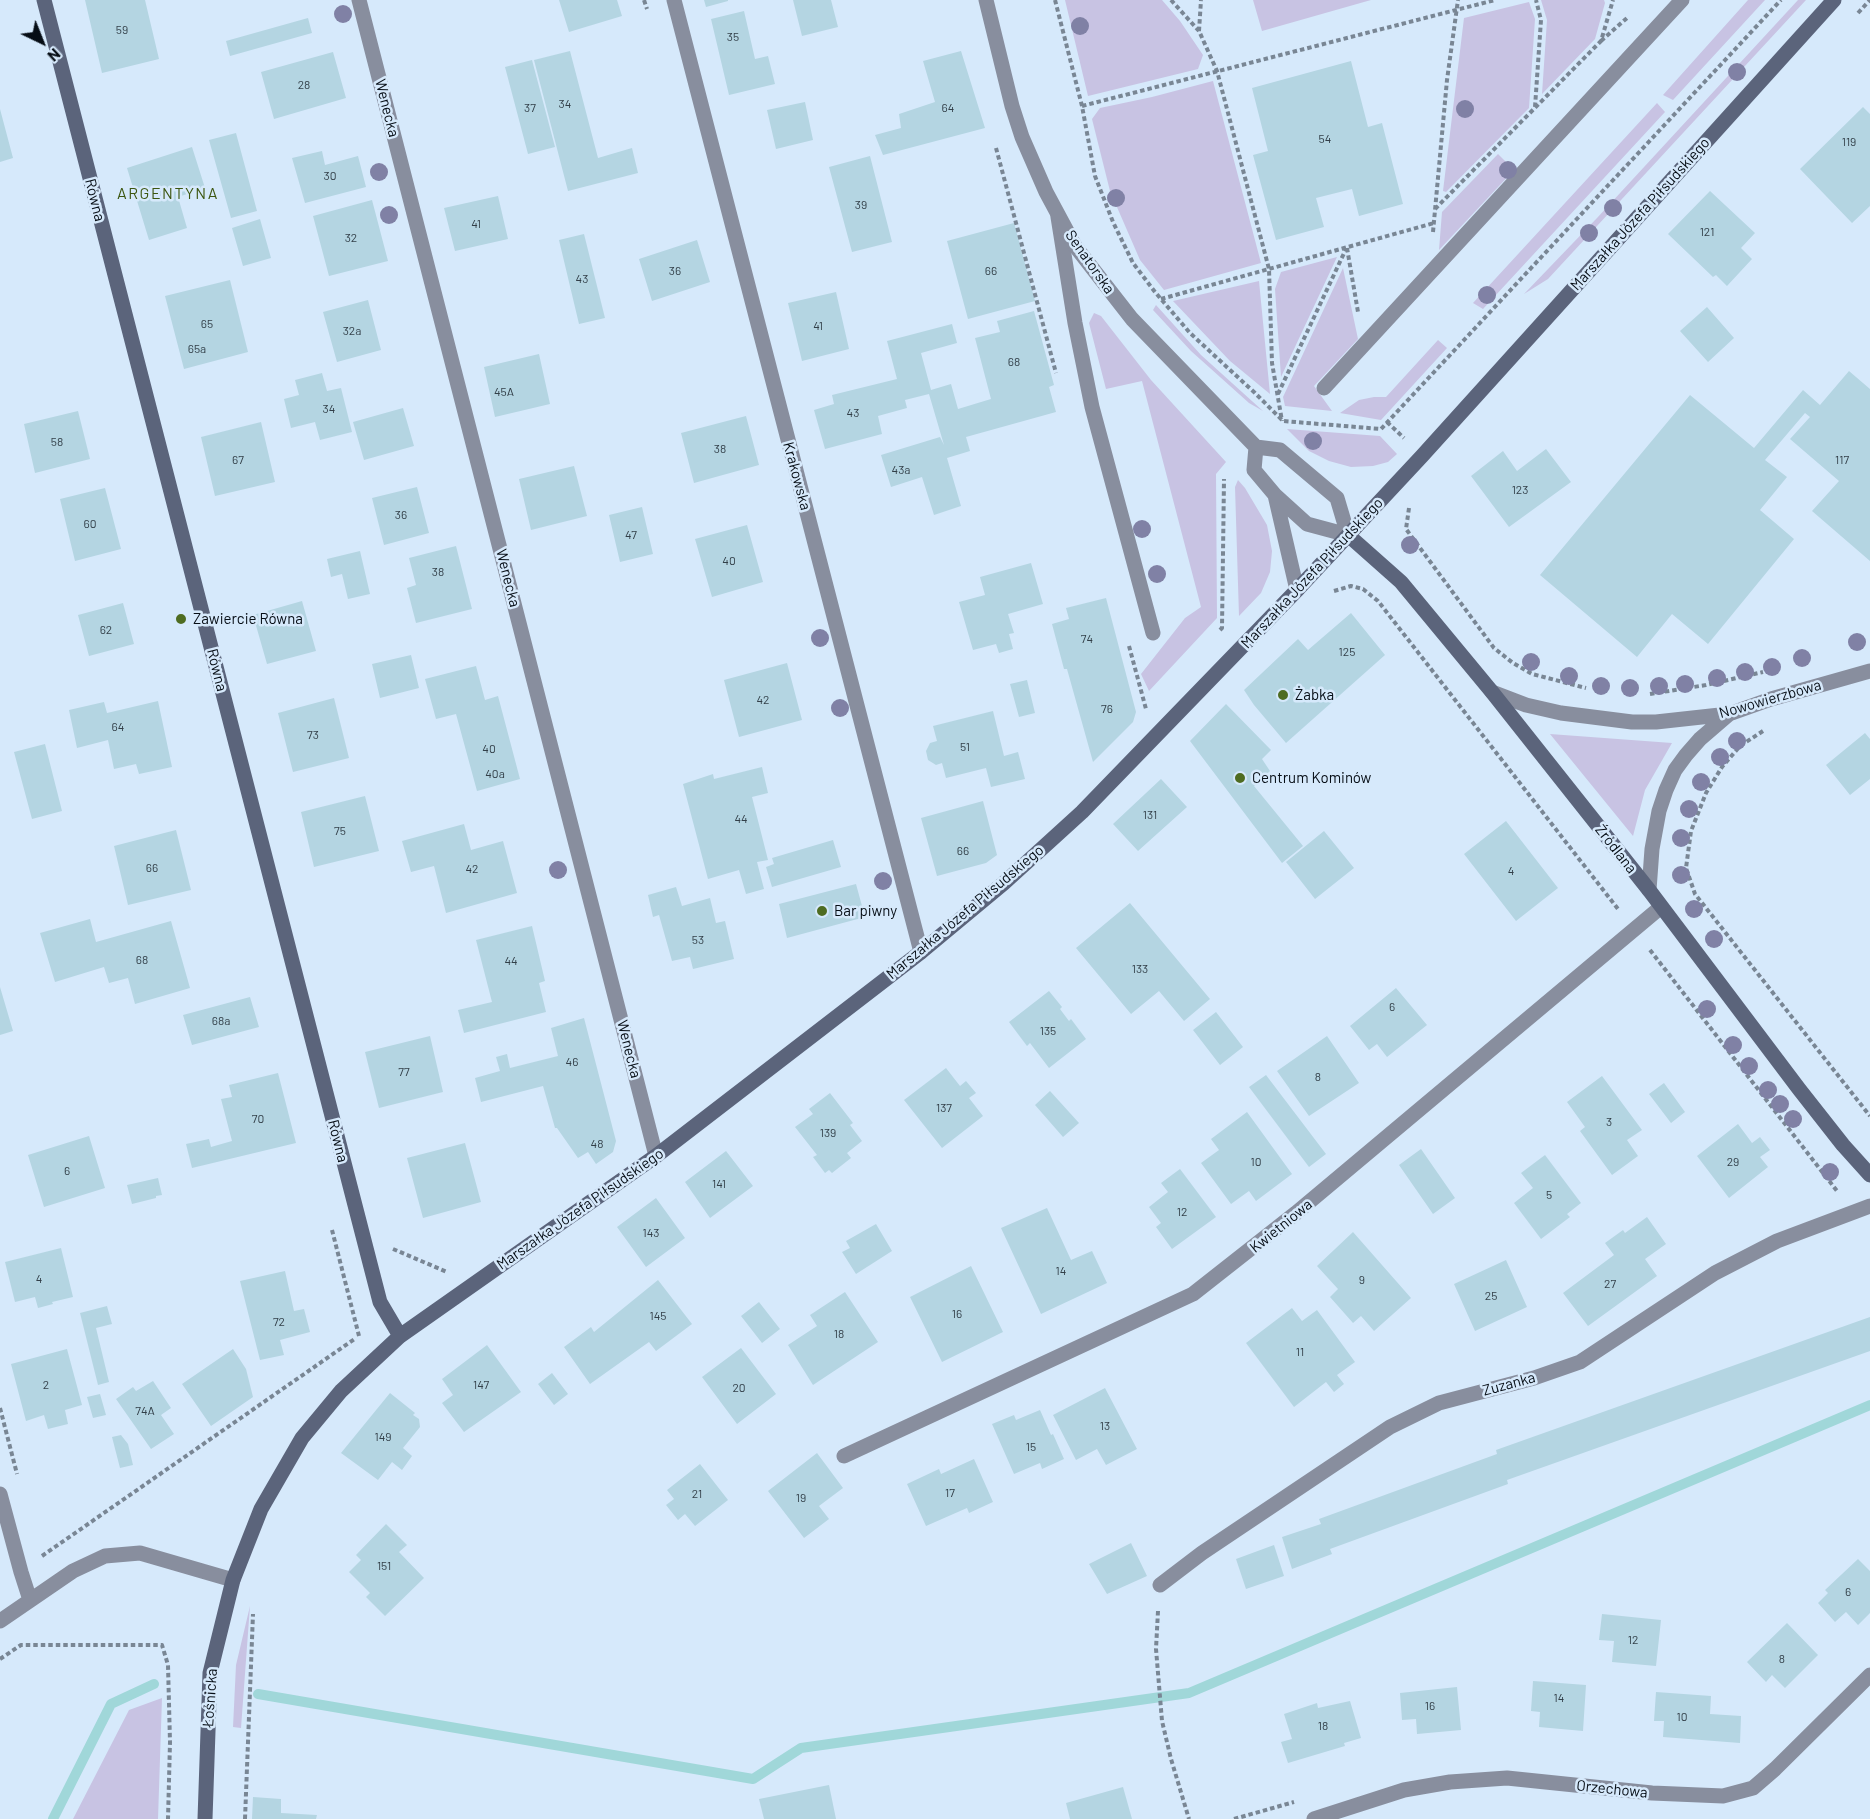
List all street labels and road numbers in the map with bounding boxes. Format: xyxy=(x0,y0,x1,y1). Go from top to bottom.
street label: Wenecka xyxy=(371,77,403,139)
street label: Marszałka Józefa Piłsudskiego xyxy=(1567,134,1713,294)
street label: Równa xyxy=(81,177,109,223)
street label: Senatorska xyxy=(1062,227,1118,297)
street label: Krakowska xyxy=(779,440,815,512)
street label: Marszałka Józefa Piłsudskiego xyxy=(1237,494,1387,652)
street label: Wenecka xyxy=(492,547,524,609)
street label: Równa xyxy=(203,647,231,693)
street label: Nowowierzbowa xyxy=(1717,676,1823,722)
street label: Źródlana xyxy=(1591,821,1641,877)
street label: Marszałka Józefa Piłsudskiego xyxy=(883,841,1047,983)
street label: Wenecka xyxy=(613,1018,645,1080)
street label: Równa xyxy=(324,1118,352,1164)
street label: Marszałka Józefa Piłsudskiego xyxy=(493,1144,667,1274)
street label: Kwietniowa xyxy=(1246,1195,1316,1257)
street label: Zuzanka xyxy=(1481,1368,1537,1400)
street label: Łośnicka xyxy=(199,1668,221,1728)
street label: Orzechowa xyxy=(1576,1776,1648,1802)

